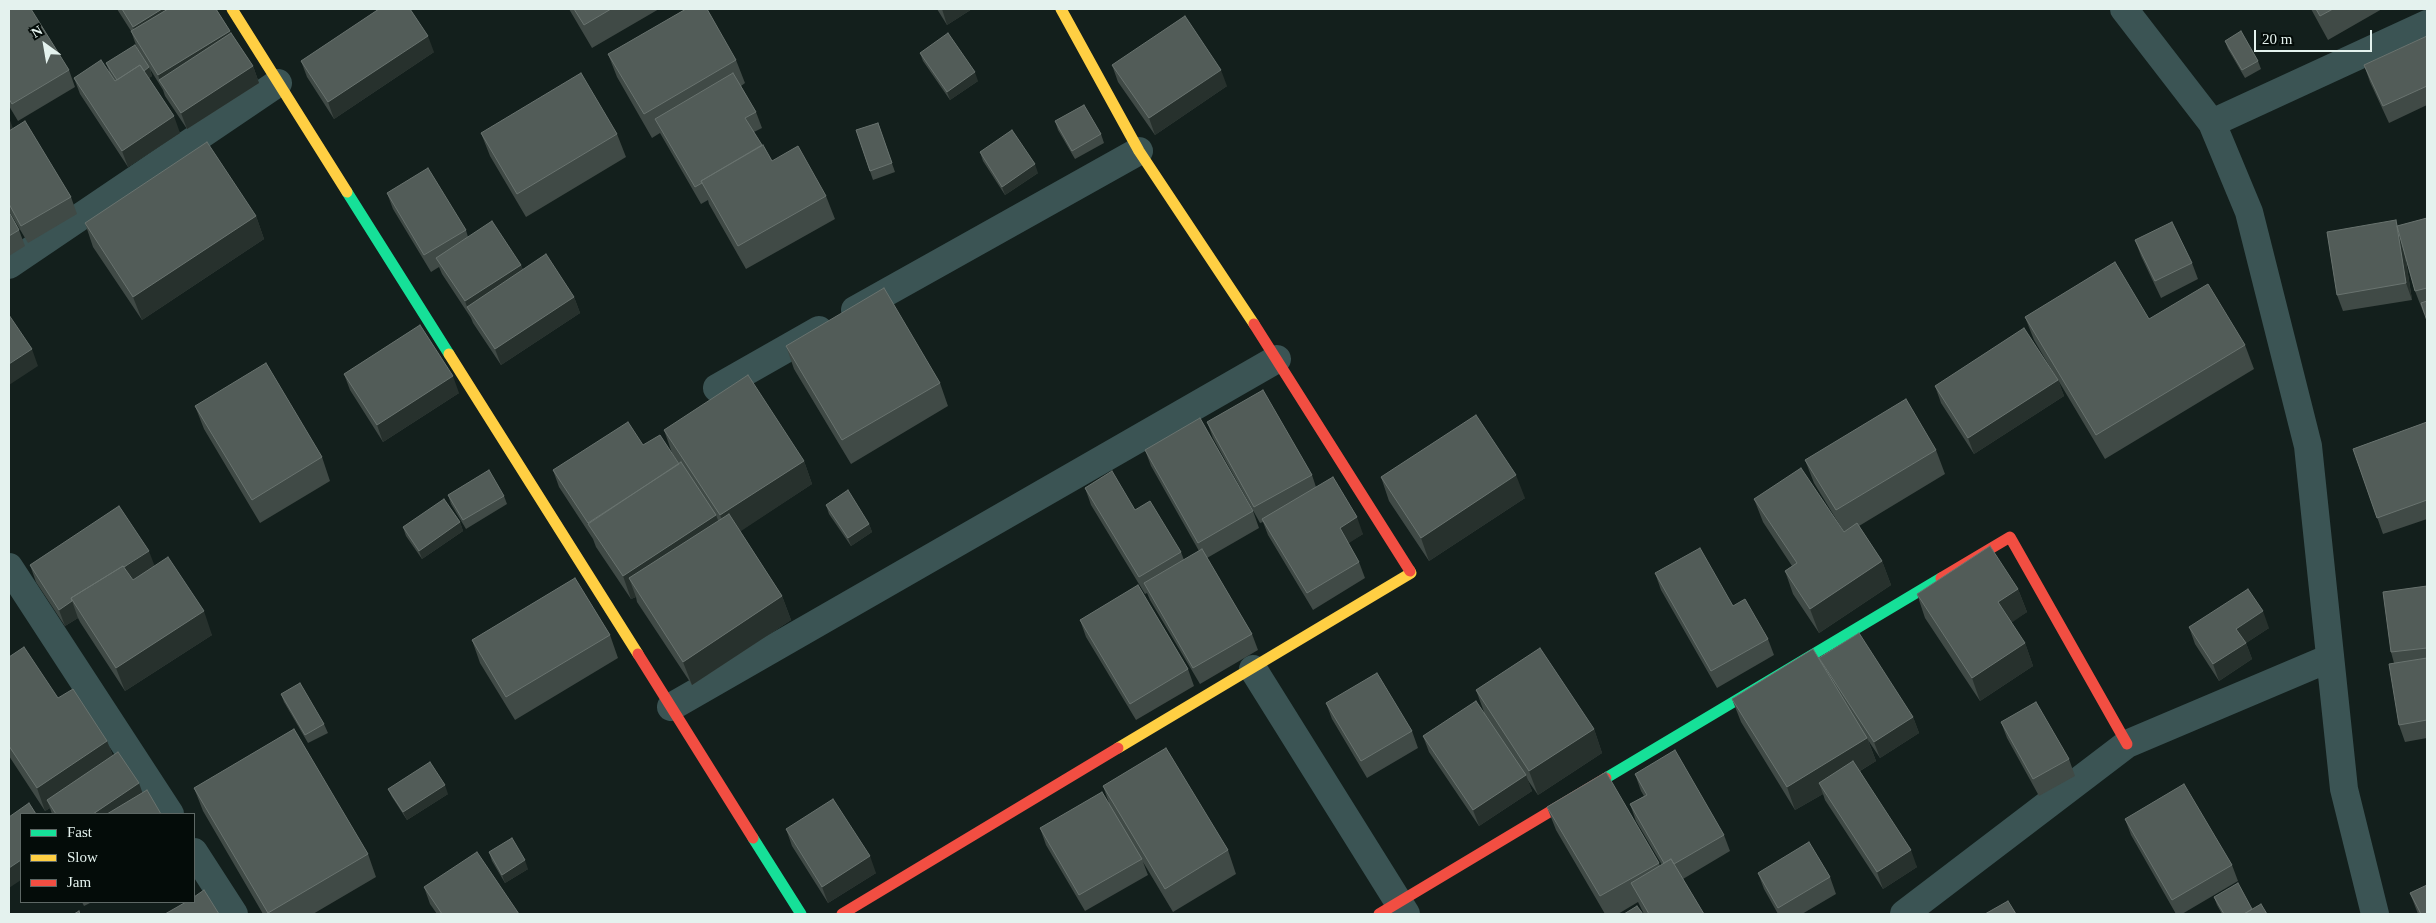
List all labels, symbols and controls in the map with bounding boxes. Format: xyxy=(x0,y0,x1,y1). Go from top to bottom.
north arrow xyxy=(20,20,70,70)
scale bar xyxy=(2256,20,2374,52)
text: N xyxy=(29,23,45,41)
text: 20 m xyxy=(2262,31,2292,47)
legend xyxy=(20,813,195,903)
text: Fast xyxy=(67,824,92,840)
text: Slow xyxy=(67,849,98,865)
text: Jam xyxy=(67,874,91,890)

